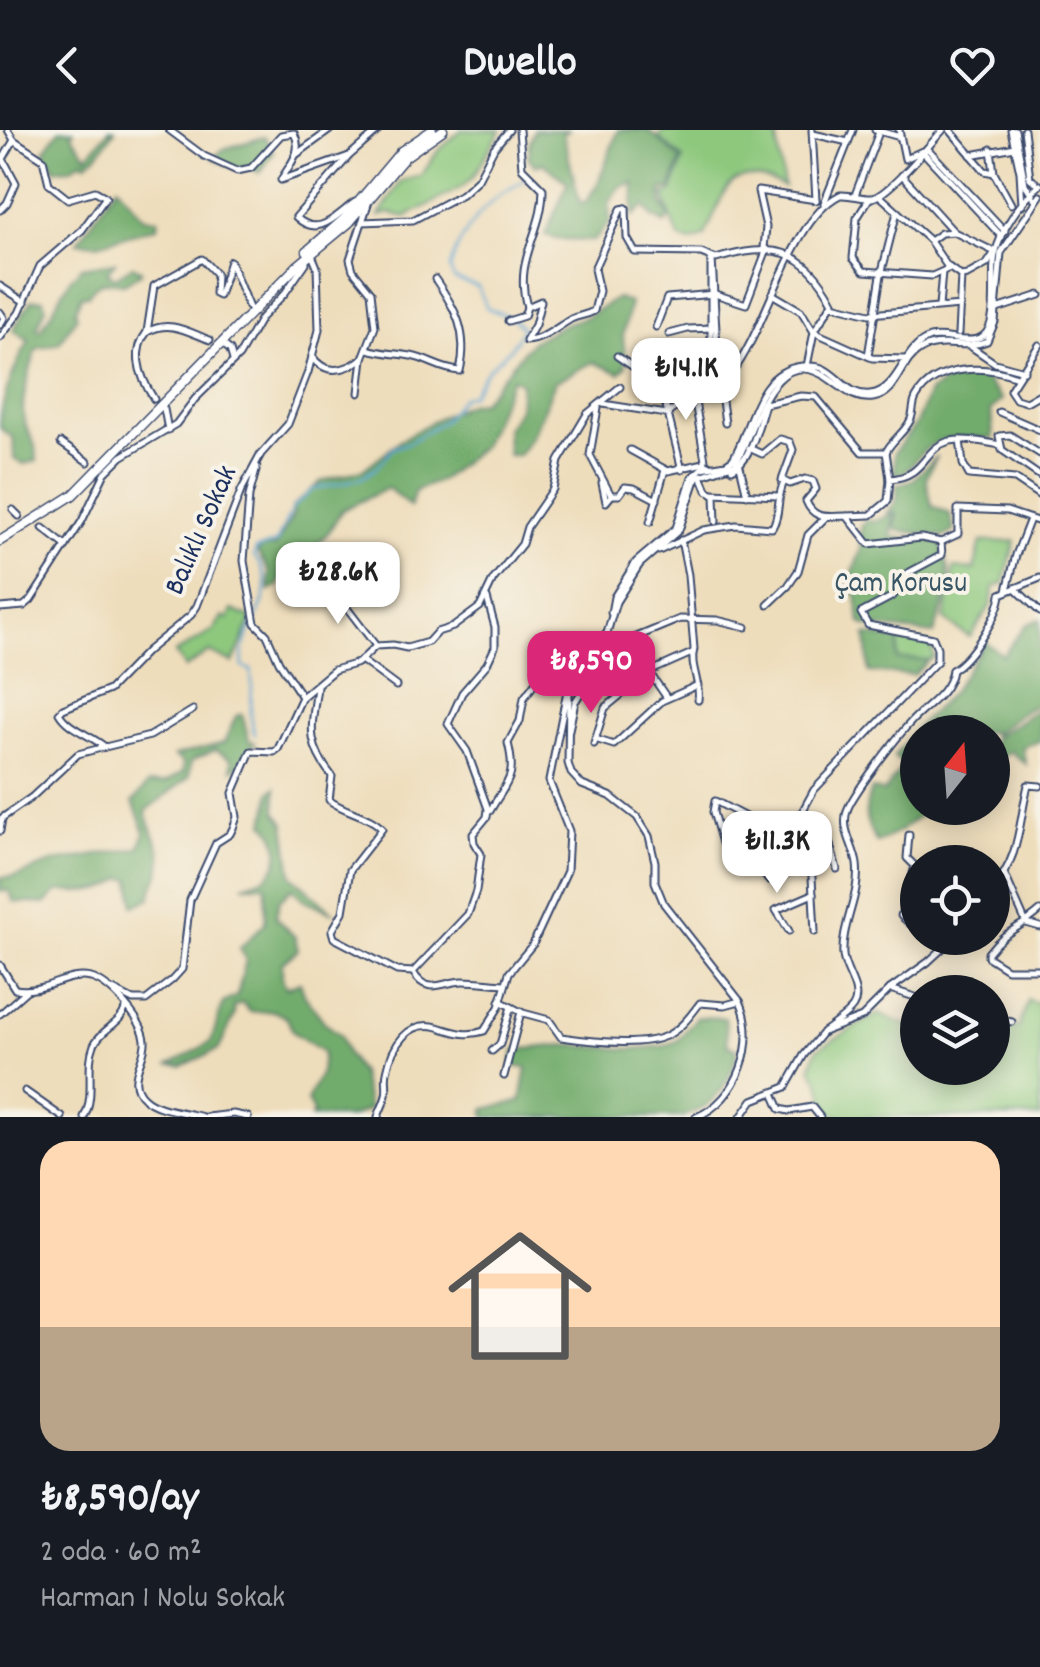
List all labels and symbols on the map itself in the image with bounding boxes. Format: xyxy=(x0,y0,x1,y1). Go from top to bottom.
pin: ₺14.1K xyxy=(605,338,767,423)
street label: Balıklı Sokak xyxy=(155,459,251,603)
pin: ₺28.6K xyxy=(257,542,419,627)
park label: Çam Korusu xyxy=(835,564,967,607)
pin: ₺8,590 xyxy=(510,631,672,716)
north arrow xyxy=(900,715,1010,825)
pin: ₺11.3K xyxy=(696,811,858,896)

